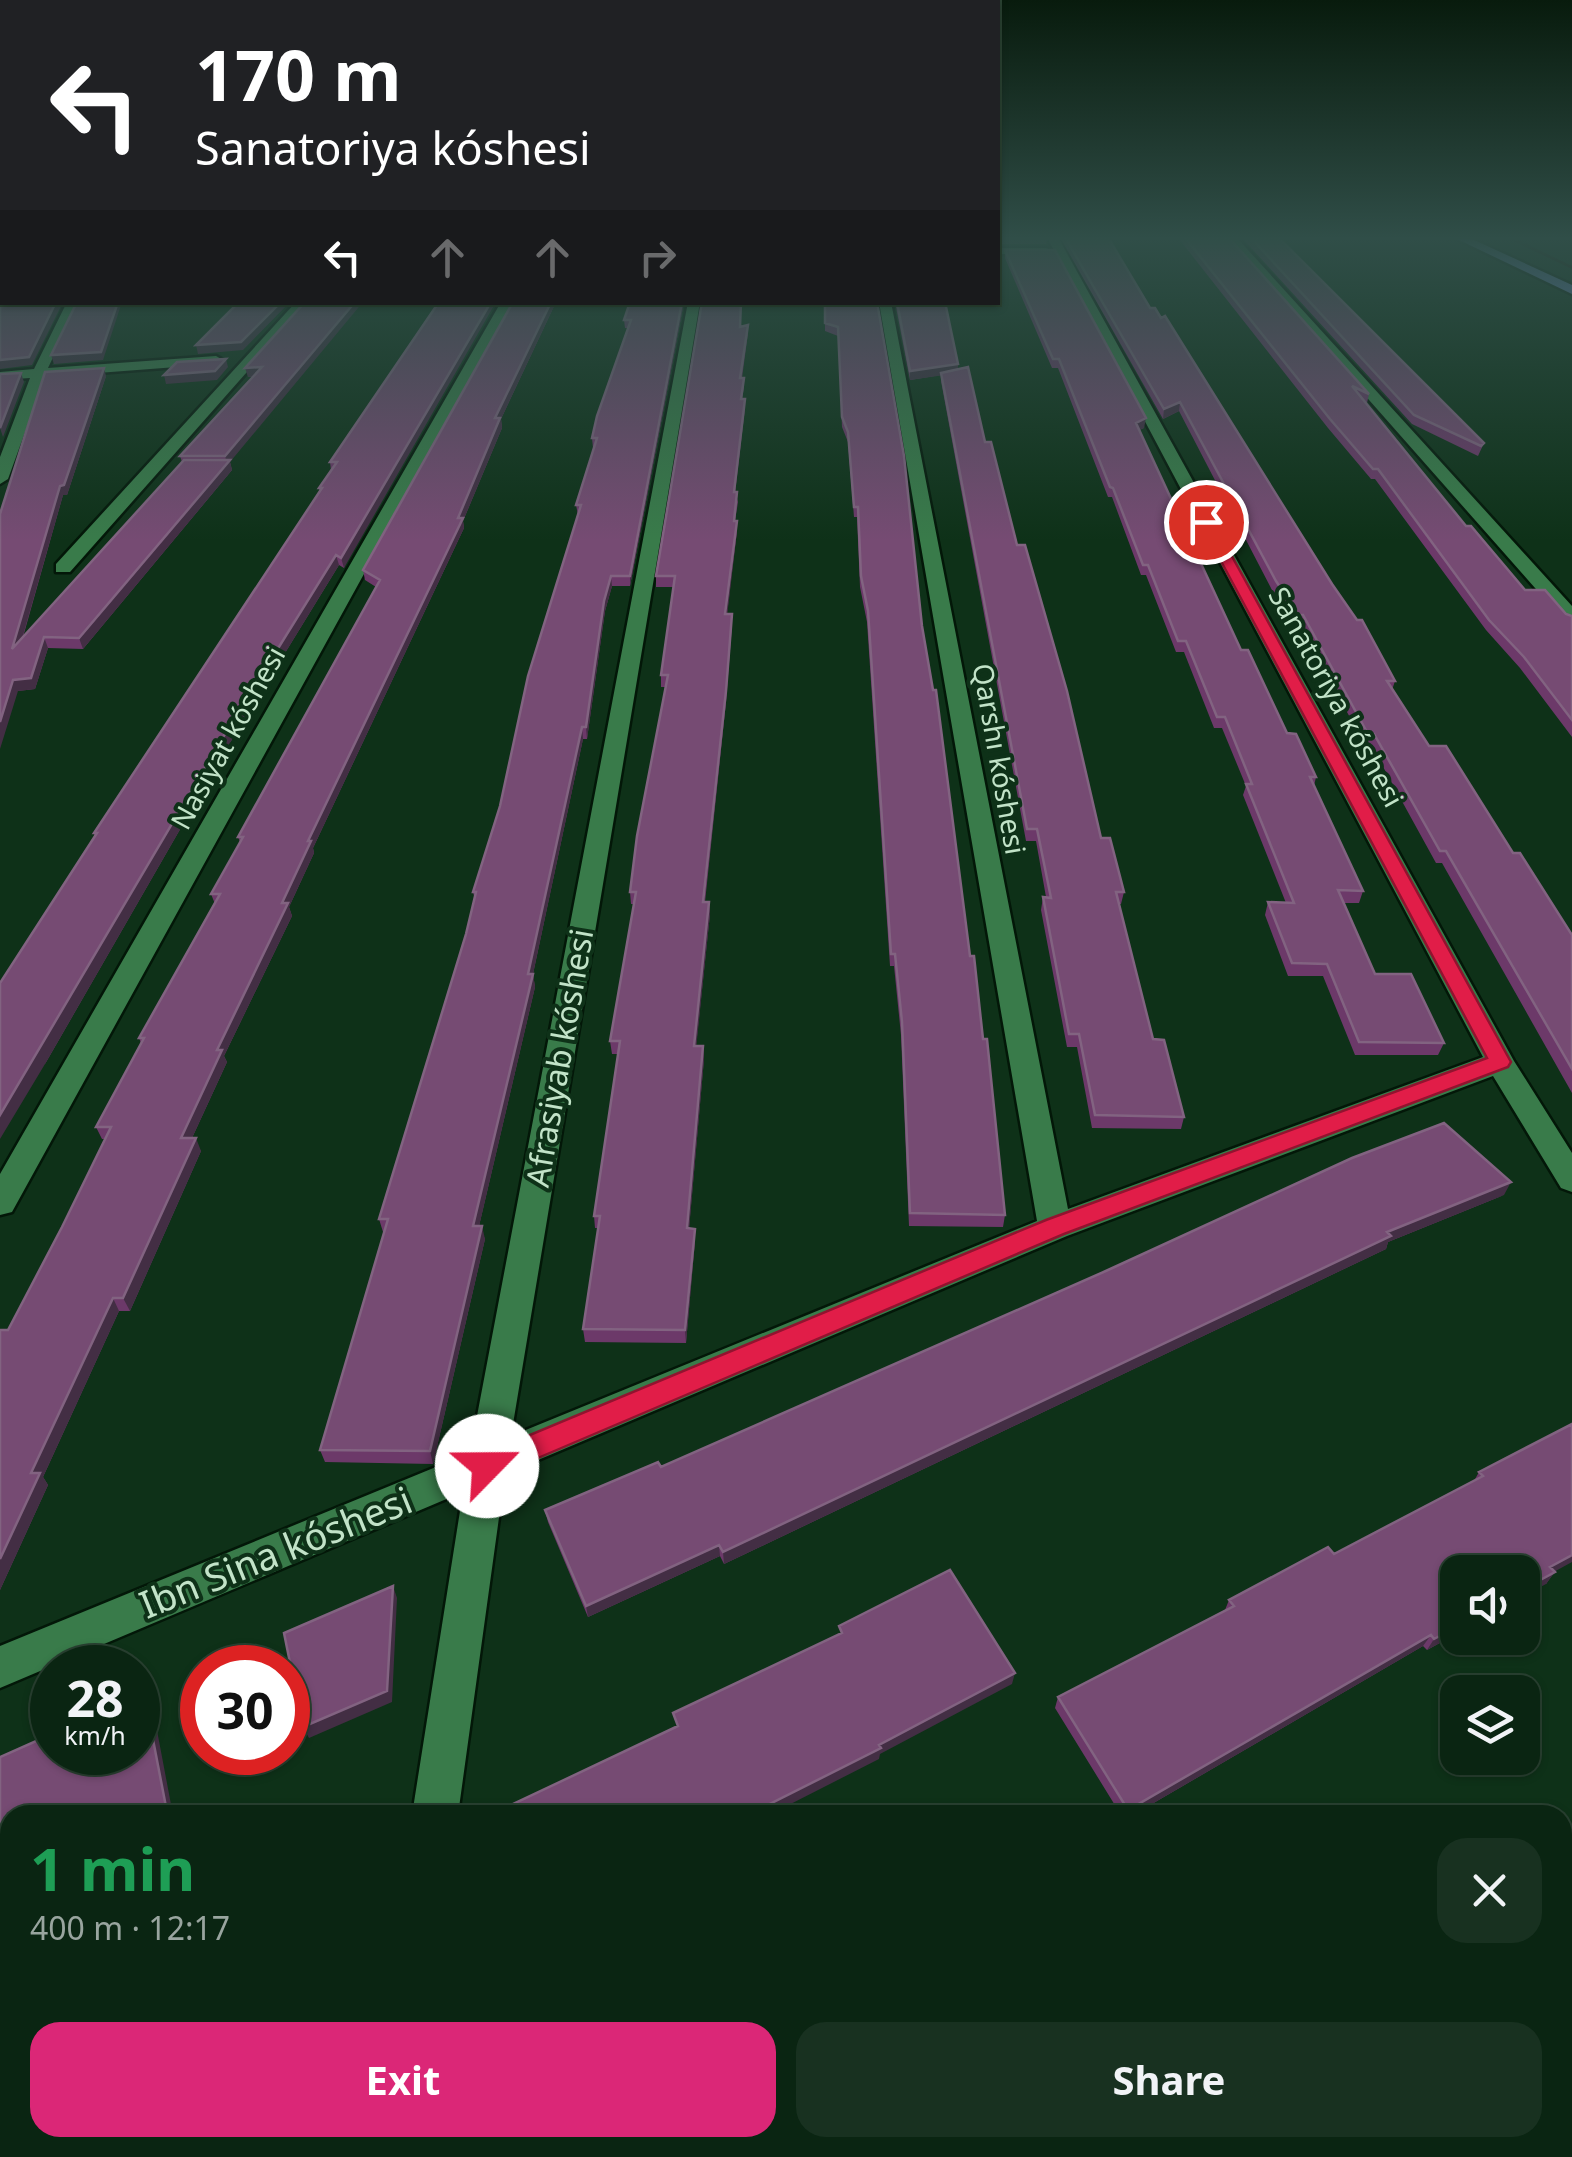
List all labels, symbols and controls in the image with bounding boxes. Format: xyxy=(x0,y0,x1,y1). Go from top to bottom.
text: 170 m xyxy=(195,26,402,122)
icon: left xyxy=(30,40,160,170)
text: Sanatoriya kóshesi xyxy=(195,117,591,178)
icon: left xyxy=(315,230,370,285)
icon: ahead xyxy=(420,230,475,285)
icon: ahead xyxy=(525,230,580,285)
icon: right xyxy=(630,230,685,285)
pin xyxy=(1164,480,1249,565)
icon: arrive xyxy=(1179,495,1234,550)
street label: Sanatoriya kóshesi xyxy=(1261,580,1413,813)
street label: Nasiyat kóshesi xyxy=(161,639,293,836)
street label: Qarshı kóshesi xyxy=(964,660,1035,857)
street label: Afrasiyab kóshesi xyxy=(515,925,602,1190)
position arrow xyxy=(435,1414,539,1518)
street label: Ibn Sina kóshesi xyxy=(131,1473,419,1629)
map controls xyxy=(1440,1555,1540,1775)
button: sound xyxy=(1440,1555,1540,1655)
speed limit sign: 30 xyxy=(180,1645,310,1775)
text: 28 xyxy=(66,1664,124,1732)
button: layers xyxy=(1440,1675,1540,1775)
text: km/h xyxy=(64,1718,126,1752)
text: 1 min xyxy=(30,1827,195,1909)
button: close xyxy=(1437,1838,1542,1943)
text: 400 m · 12:17 xyxy=(30,1906,230,1949)
button: Exit xyxy=(30,2022,776,2137)
button: Share xyxy=(796,2022,1542,2137)

